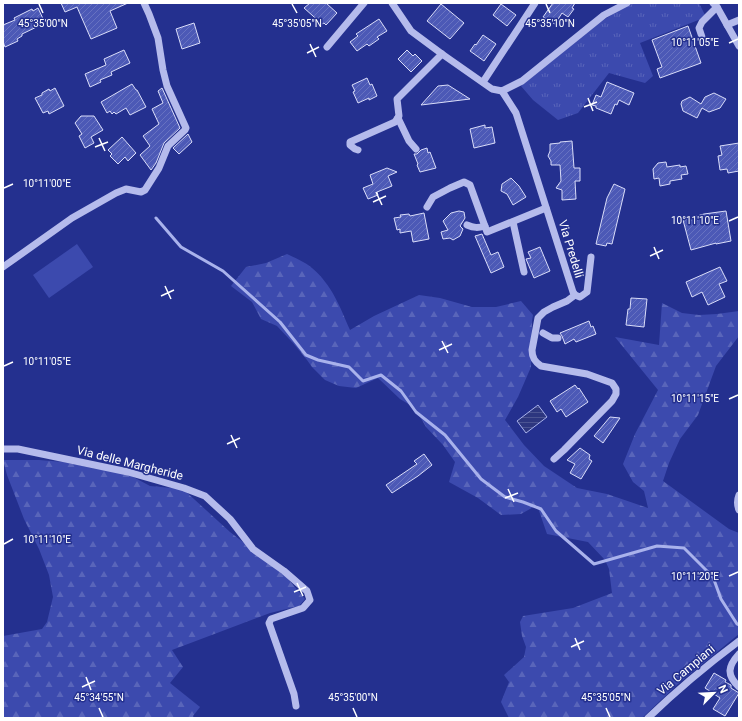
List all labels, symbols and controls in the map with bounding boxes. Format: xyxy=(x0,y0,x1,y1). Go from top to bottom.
text: 45°35'00"N xyxy=(18,18,68,29)
text: 45°35'05"N xyxy=(272,18,322,29)
text: 45°35'10"N xyxy=(525,18,575,29)
text: 10°11'05"E xyxy=(671,37,719,48)
text: 10°11'00"E xyxy=(23,178,71,189)
text: 10°11'10"E xyxy=(671,215,719,226)
street label: Via Predelli xyxy=(556,218,586,280)
text: 10°11'05"E xyxy=(23,356,71,367)
text: 10°11'15"E xyxy=(671,393,719,404)
street label: Via delle Margheride xyxy=(75,443,185,483)
text: 10°11'10"E xyxy=(23,534,71,545)
text: 10°11'20"E xyxy=(671,571,719,582)
street label: Via Campiani xyxy=(654,642,718,698)
north arrow xyxy=(694,673,734,713)
text: N xyxy=(715,683,730,696)
text: 45°34'55"N xyxy=(74,692,124,703)
text: 45°35'00"N xyxy=(328,692,378,703)
text: 45°35'05"N xyxy=(581,692,631,703)

